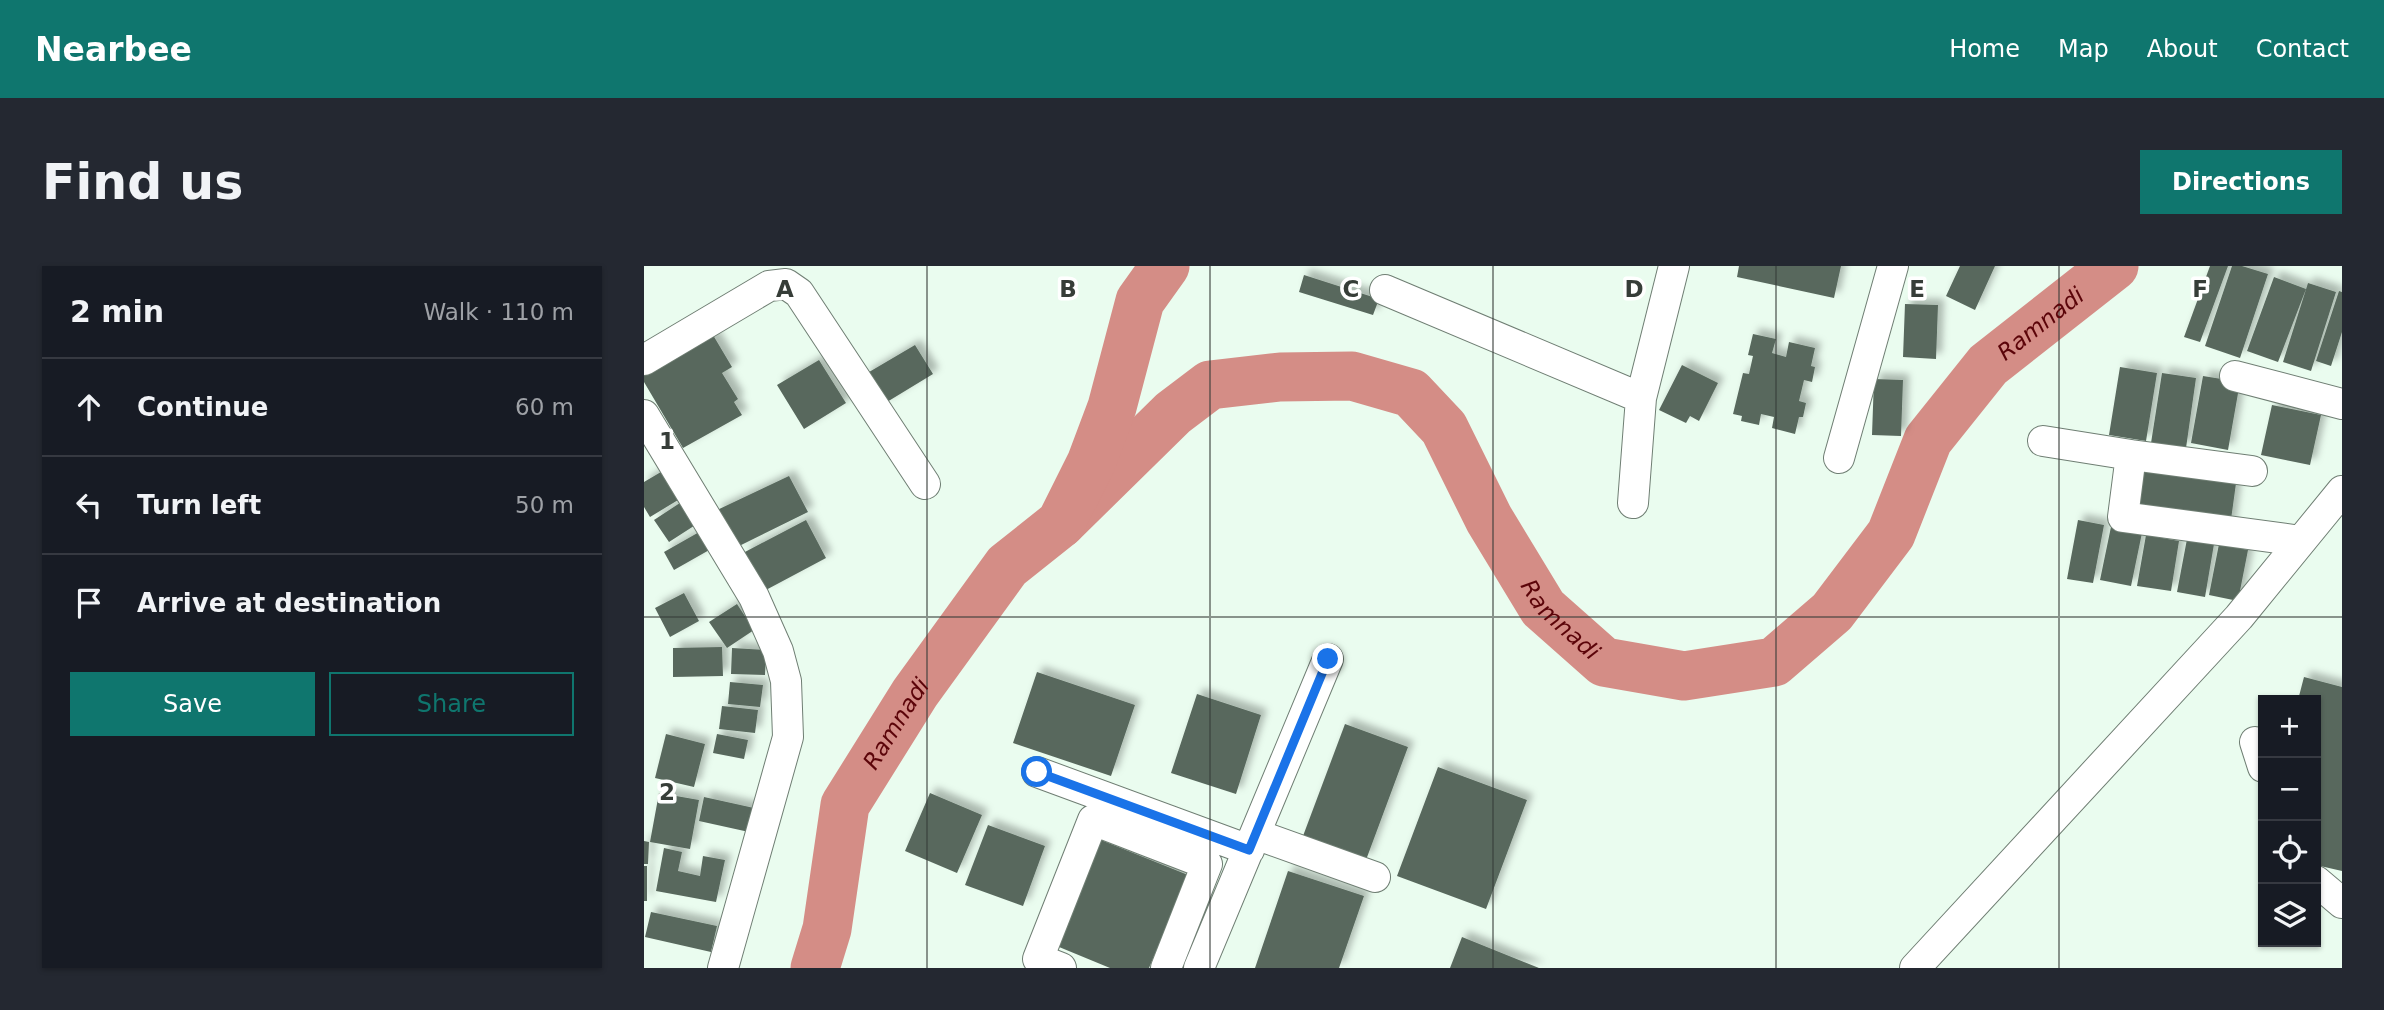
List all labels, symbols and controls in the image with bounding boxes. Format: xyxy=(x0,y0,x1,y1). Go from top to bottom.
text: Nearbee xyxy=(35,30,192,69)
text: Home xyxy=(1949,35,2020,63)
text: Map xyxy=(2058,35,2109,63)
text: About xyxy=(2147,35,2218,63)
text: Contact xyxy=(2256,35,2349,63)
button: Directions xyxy=(2140,150,2342,214)
text: Find us xyxy=(42,154,243,211)
text: A xyxy=(776,276,794,302)
text: B xyxy=(1059,276,1077,302)
text: C xyxy=(1343,276,1359,302)
text: D xyxy=(1624,276,1644,302)
text: E xyxy=(1909,276,1925,302)
text: F xyxy=(2192,276,2208,302)
water label: Ramnadi xyxy=(1992,282,2089,366)
text: 2 min xyxy=(70,294,164,329)
text: Walk · 110 m xyxy=(423,299,574,325)
icon: ahead xyxy=(70,388,108,426)
text: Continue xyxy=(137,392,268,422)
text: 60 m xyxy=(515,394,574,420)
text: 1 xyxy=(659,428,675,454)
icon: left xyxy=(70,486,108,524)
text: Turn left xyxy=(137,490,261,520)
text: 50 m xyxy=(515,492,574,518)
water label: Ramnadi xyxy=(1516,575,1605,665)
icon: arrive xyxy=(70,584,108,622)
text: Arrive at destination xyxy=(137,588,441,618)
route end xyxy=(1312,643,1343,674)
button: Save xyxy=(70,672,315,736)
button: Share xyxy=(329,672,574,736)
water label: Ramnadi xyxy=(858,673,935,774)
map controls xyxy=(2258,695,2321,947)
button: + xyxy=(2258,695,2321,758)
route start xyxy=(1021,756,1052,787)
button: − xyxy=(2258,758,2321,821)
text: 2 xyxy=(659,779,675,805)
button: locate xyxy=(2258,821,2321,884)
button: layers xyxy=(2258,884,2321,947)

